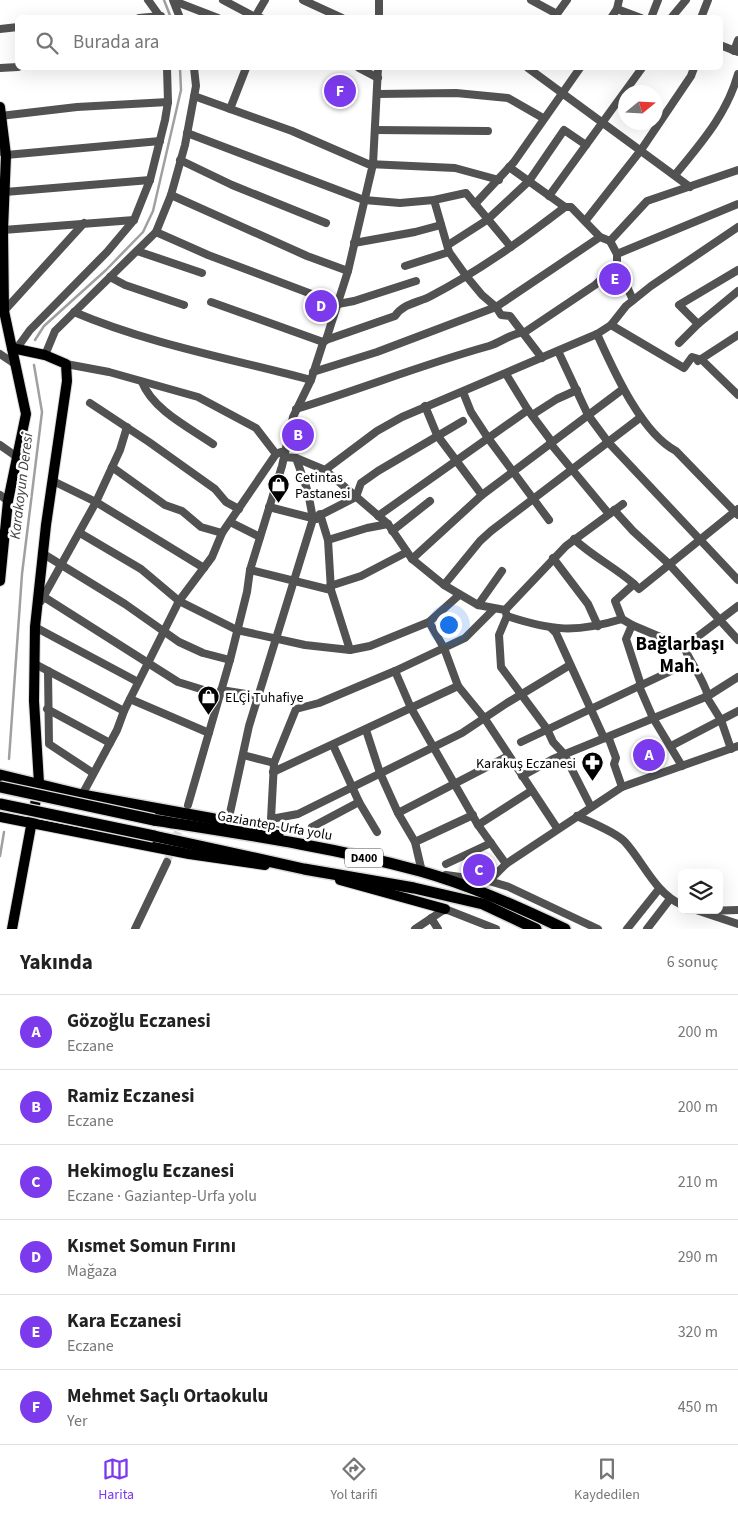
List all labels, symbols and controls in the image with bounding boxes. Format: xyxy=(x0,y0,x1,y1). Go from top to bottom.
search box xyxy=(15,15,723,70)
icon: search xyxy=(33,29,61,57)
text: Burada ara xyxy=(73,29,159,56)
pin: F xyxy=(324,72,356,110)
north arrow xyxy=(618,85,663,130)
pin: E xyxy=(599,260,631,298)
pin: D xyxy=(305,287,337,325)
pin: B xyxy=(282,416,314,454)
water label: Karakoyun Deresi xyxy=(5,431,38,540)
place label: Cetintas Pastanesi xyxy=(295,468,350,504)
shop icon: Cetintas Pastanesi xyxy=(267,473,291,504)
your location xyxy=(436,612,462,638)
district label: Bağlarbaşı Mah. xyxy=(635,631,725,680)
shop icon: ELÇİ Tuhafiye xyxy=(197,685,221,716)
place label: ELÇİ Tuhafiye xyxy=(225,688,303,708)
pin: A xyxy=(633,736,665,774)
pharmacy icon: Karakuş Eczanesi xyxy=(580,751,604,782)
place label: Karakuş Eczanesi xyxy=(476,754,576,774)
street label: Gaziantep-Urfa yolu xyxy=(216,806,334,846)
road number: D400 xyxy=(345,848,383,868)
pin: C xyxy=(463,851,495,889)
map controls xyxy=(678,869,723,914)
button: layers xyxy=(678,869,723,914)
text: Yakında xyxy=(20,947,93,977)
text: 6 sonuç xyxy=(667,951,718,973)
text: Gözoğlu Eczanesi xyxy=(67,1008,211,1035)
text: A xyxy=(31,1021,41,1043)
text: 200 m xyxy=(678,1021,718,1043)
text: Eczane xyxy=(67,1035,114,1057)
text: Ramiz Eczanesi xyxy=(67,1083,195,1110)
text: B xyxy=(31,1096,41,1118)
text: 200 m xyxy=(678,1096,718,1118)
text: Eczane xyxy=(67,1110,114,1132)
text: Hekimoglu Eczanesi xyxy=(67,1158,234,1185)
text: C xyxy=(31,1171,41,1193)
text: 210 m xyxy=(678,1171,718,1193)
text: Eczane · Gaziantep-Urfa yolu xyxy=(67,1185,257,1207)
text: Kısmet Somun Fırını xyxy=(67,1233,236,1260)
text: D xyxy=(31,1246,41,1268)
text: 290 m xyxy=(678,1246,718,1268)
text: Mağaza xyxy=(67,1260,117,1282)
text: Kara Eczanesi xyxy=(67,1308,182,1335)
text: E xyxy=(32,1321,40,1343)
text: 320 m xyxy=(678,1321,718,1343)
text: Eczane xyxy=(67,1335,114,1357)
text: Mehmet Saçlı Ortaokulu xyxy=(67,1383,268,1410)
text: F xyxy=(32,1396,40,1418)
text: 450 m xyxy=(678,1396,718,1418)
text: Yer xyxy=(67,1410,87,1432)
tab: Harita xyxy=(98,1455,134,1505)
tab: Yol tarifi xyxy=(330,1455,378,1505)
tab: Kaydedilen xyxy=(574,1455,640,1505)

